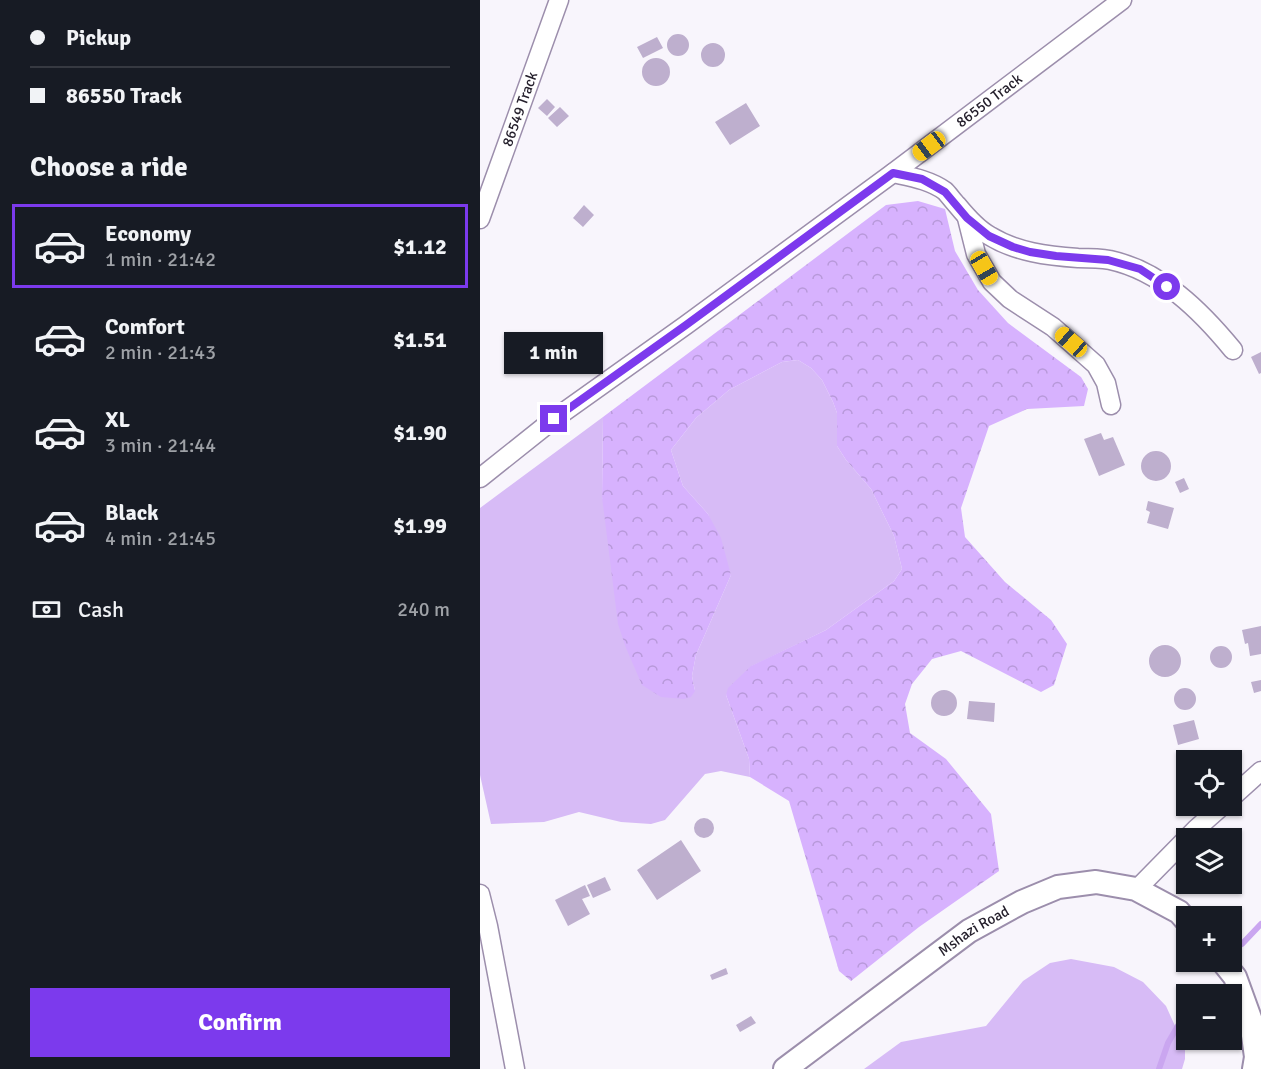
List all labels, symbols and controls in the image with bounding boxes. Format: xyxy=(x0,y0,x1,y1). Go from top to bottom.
text: Pickup xyxy=(66,24,131,51)
street label: 86549 Track xyxy=(498,69,542,149)
street label: 86550 Track xyxy=(953,69,1026,131)
text: 86550 Track xyxy=(66,82,182,109)
car xyxy=(909,128,949,164)
text: Choose a ride xyxy=(30,151,188,184)
icon: car xyxy=(33,219,87,273)
text: Economy xyxy=(105,220,191,247)
text: $1.12 xyxy=(393,233,447,260)
text: 1 min · 21:42 xyxy=(105,247,216,272)
car xyxy=(967,248,1001,288)
route start xyxy=(1153,273,1180,300)
icon: car xyxy=(33,312,87,366)
text: Comfort xyxy=(105,313,185,340)
car xyxy=(1052,323,1090,361)
text: $1.51 xyxy=(393,326,447,353)
callout: 1 min xyxy=(505,332,604,374)
text: 2 min · 21:43 xyxy=(105,340,216,365)
text: 1 min xyxy=(529,340,578,365)
icon: car xyxy=(33,405,87,459)
route end xyxy=(540,405,567,432)
text: XL xyxy=(105,406,130,433)
text: $1.90 xyxy=(393,419,447,446)
text: 3 min · 21:44 xyxy=(105,433,216,458)
icon: car xyxy=(33,498,87,552)
text: Black xyxy=(105,499,159,526)
text: $1.99 xyxy=(393,512,447,539)
text: 4 min · 21:45 xyxy=(105,526,216,551)
icon: cash xyxy=(30,593,63,626)
text: Cash xyxy=(78,596,124,623)
text: 240 m xyxy=(397,597,450,622)
map controls xyxy=(1176,750,1242,1050)
button: locate xyxy=(1176,750,1242,816)
button: layers xyxy=(1176,828,1242,894)
street label: Mshazi Road xyxy=(935,902,1012,960)
button: + xyxy=(1176,906,1242,972)
button: − xyxy=(1176,984,1242,1050)
button: Confirm xyxy=(30,988,450,1057)

